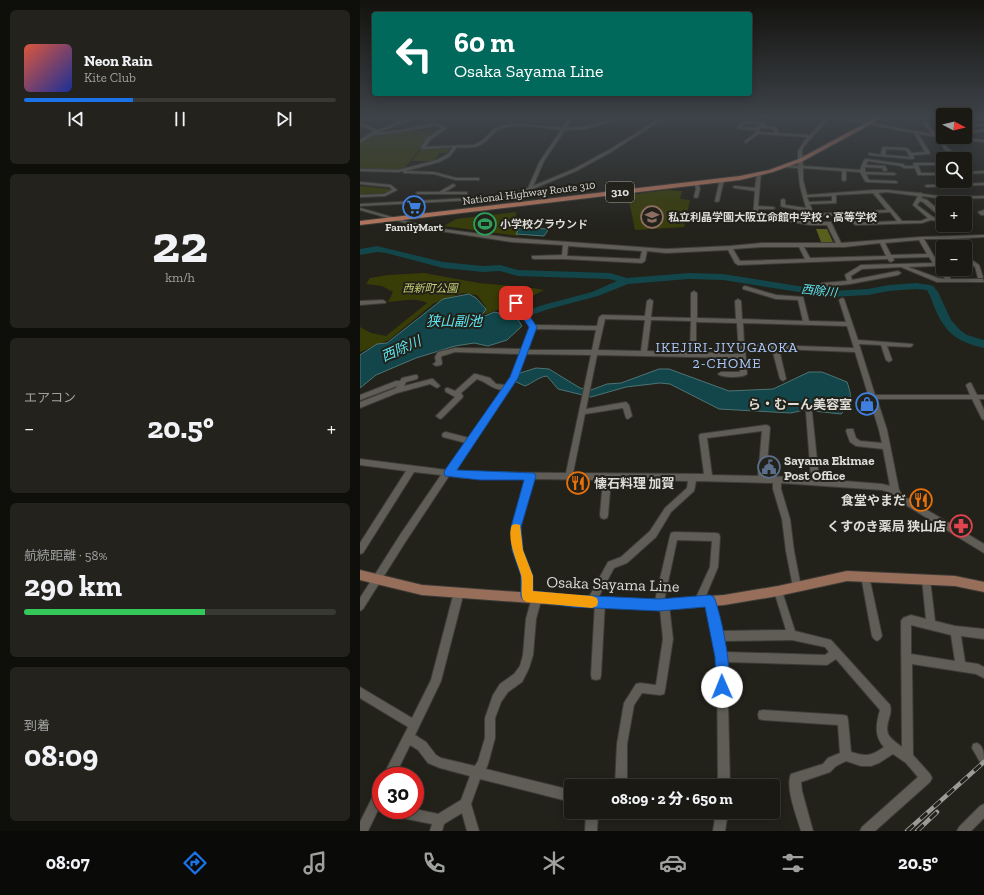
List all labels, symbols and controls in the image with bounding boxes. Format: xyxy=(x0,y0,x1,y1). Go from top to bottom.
text: 60 m xyxy=(454,26,515,59)
icon: left xyxy=(388,28,440,80)
text: Neon Rain xyxy=(84,52,152,70)
text: Osaka Sayama Line xyxy=(454,60,604,82)
text: Kite Club xyxy=(84,70,136,85)
icon: previous xyxy=(65,108,87,130)
icon: pause xyxy=(169,108,191,130)
icon: next xyxy=(273,108,295,130)
north arrow xyxy=(936,108,972,144)
map controls xyxy=(936,108,972,276)
button: search xyxy=(936,152,972,188)
street label: National Highway Route 310 xyxy=(462,178,596,208)
road number: 310 xyxy=(606,182,634,202)
supermarket icon: FamilyMart xyxy=(401,194,427,220)
button: + xyxy=(936,196,972,232)
school or university icon: 私立利晶学園大阪立命館中学校・高等学校 xyxy=(639,204,665,230)
sports icon: 小学校グラウンド xyxy=(472,211,498,237)
place label: 私立利晶学園大阪立命館中学校・高等学校 xyxy=(668,211,877,224)
text: 22 xyxy=(152,213,208,275)
place label: 小学校グラウンド xyxy=(500,218,588,231)
place label: FamilyMart xyxy=(385,221,443,234)
button: − xyxy=(936,240,972,276)
text: km/h xyxy=(165,270,195,285)
park label: 西新町公園 xyxy=(403,282,459,295)
water label: 西除川 xyxy=(800,282,840,300)
pin xyxy=(499,286,533,320)
icon: arrive xyxy=(505,292,527,314)
water label: 狭山副池 xyxy=(426,313,484,330)
water label: 西除川 xyxy=(378,332,425,365)
district label: IKEJIRI-JIYUGAOKA 2-CHOME xyxy=(656,339,798,372)
text: エアコン xyxy=(24,390,76,405)
shop icon: ら・むーん美容室 xyxy=(854,391,880,417)
place label: ら・むーん美容室 xyxy=(748,397,852,412)
text: 20.5° xyxy=(147,410,214,446)
text: − xyxy=(24,415,34,442)
text: + xyxy=(327,415,336,442)
place label: Sayama Ekimae Post Office xyxy=(784,453,875,483)
public building icon: Sayama Ekimae Post Office xyxy=(756,454,782,480)
restaurant icon: 懐石料理 加賀 xyxy=(565,470,591,496)
place label: 懐石料理 加賀 xyxy=(594,476,674,491)
restaurant icon: 食堂やまだ xyxy=(908,487,934,513)
place label: 食堂やまだ xyxy=(841,493,906,508)
pharmacy icon: くすのき薬局 狭山店 xyxy=(948,513,974,539)
place label: くすのき薬局 狭山店 xyxy=(827,519,946,534)
text: 航続距離 · 58% xyxy=(24,548,107,563)
text: 290 km xyxy=(24,568,122,604)
street label: Osaka Sayama Line xyxy=(546,572,680,596)
position arrow xyxy=(701,666,743,708)
text: 到着 xyxy=(24,718,50,733)
text: 08:09 xyxy=(24,738,98,774)
speed limit sign: 30 xyxy=(372,767,424,819)
text: 08:09 · 2 分 · 650 m xyxy=(611,790,733,808)
icon: directions xyxy=(181,849,209,877)
icon: music xyxy=(301,849,329,877)
icon: phone xyxy=(420,849,448,877)
icon: climate xyxy=(540,849,568,877)
icon: car xyxy=(659,849,687,877)
icon: filters xyxy=(779,849,807,877)
text: 08:07 xyxy=(46,852,90,874)
text: 20.5° xyxy=(898,852,938,874)

